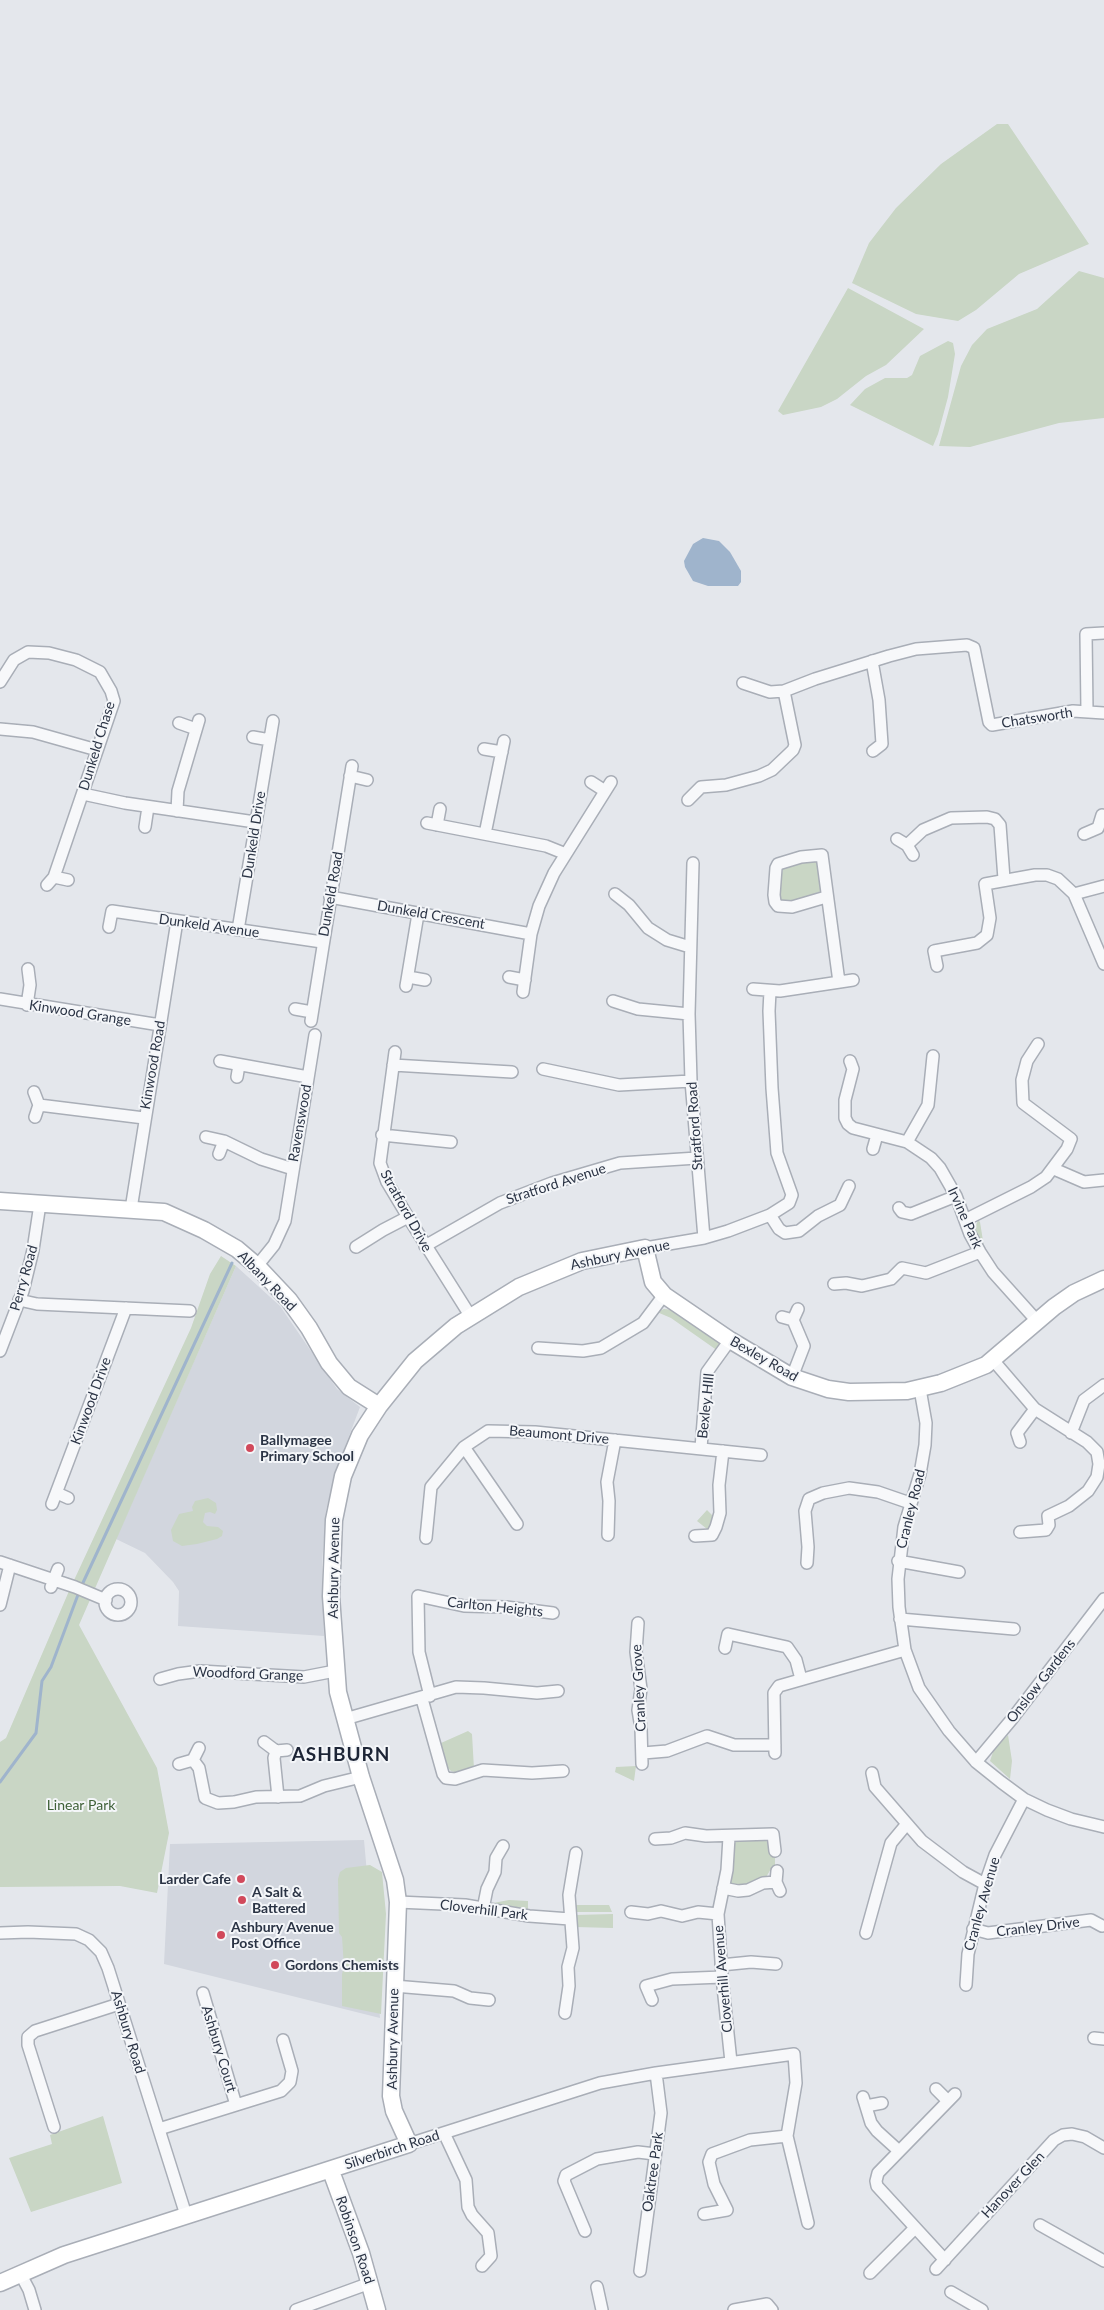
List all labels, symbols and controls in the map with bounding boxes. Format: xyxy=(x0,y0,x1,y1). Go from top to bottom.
street label: Dunkeld Chase xyxy=(75,699,119,793)
street label: Chatsworth xyxy=(1000,704,1074,732)
street label: Dunkeld Drive xyxy=(239,790,269,880)
street label: Dunkeld Road xyxy=(315,850,347,938)
street label: Dunkeld Crescent xyxy=(376,897,486,933)
street label: Dunkeld Avenue xyxy=(158,911,260,941)
street label: Kinwood Grange xyxy=(28,997,132,1029)
street label: Kinwood Road xyxy=(137,1019,169,1111)
street label: Stratford Road xyxy=(684,1081,706,1171)
street label: Ravenswood xyxy=(285,1083,315,1163)
street label: Stratford Avenue xyxy=(504,1160,608,1208)
street label: Stratford Drive xyxy=(377,1167,435,1255)
street label: Irvine Park xyxy=(944,1185,986,1251)
street label: Ashbury Avenue xyxy=(569,1236,671,1274)
street label: Perry Road xyxy=(7,1243,41,1313)
street label: Albany Road xyxy=(234,1247,300,1315)
street label: Bexley Road xyxy=(727,1333,801,1385)
street label: Kinwood Drive xyxy=(67,1355,115,1447)
street label: Bexley HIll xyxy=(694,1372,718,1440)
street label: Beaumont Drive xyxy=(508,1422,610,1448)
place label: Ballymagee Primary School xyxy=(260,1432,354,1464)
marker: Ballymagee Primary School xyxy=(244,1442,256,1454)
street label: Cranley Road xyxy=(893,1467,929,1551)
street label: Ashbury Avenue xyxy=(325,1517,343,1619)
street label: Carlton Heights xyxy=(446,1594,544,1620)
street label: Onslow Gardens xyxy=(1003,1636,1079,1726)
street label: Cranley Grove xyxy=(628,1644,650,1732)
street label: Woodford Grange xyxy=(192,1664,304,1684)
district label: ASHBURN xyxy=(291,1744,391,1766)
park label: Linear Park xyxy=(47,1797,115,1813)
street label: Cranley Avenue xyxy=(961,1855,1003,1953)
place label: Larder Cafe xyxy=(159,1871,231,1887)
marker: Larder Cafe xyxy=(235,1873,247,1885)
place label: A Salt & Battered xyxy=(252,1884,306,1916)
marker: A Salt & Battered xyxy=(236,1894,248,1906)
street label: Cloverhill Park xyxy=(439,1896,529,1924)
street label: Cranley Drive xyxy=(995,1914,1081,1940)
place label: Ashbury Avenue Post Office xyxy=(231,1919,334,1951)
street label: Cloverhill Avenue xyxy=(710,1925,736,2033)
marker: Ashbury Avenue Post Office xyxy=(215,1929,227,1941)
place label: Gordons Chemists xyxy=(285,1957,399,1973)
marker: Gordons Chemists xyxy=(269,1959,281,1971)
street label: Ashbury Road xyxy=(107,1988,149,2076)
street label: Ashbury Avenue xyxy=(384,1988,402,2090)
street label: Ashbury Court xyxy=(198,2004,240,2094)
street label: Silverbirch Road xyxy=(342,2127,442,2173)
street label: Oaktree Park xyxy=(639,2131,667,2213)
street label: Hanover Glen xyxy=(978,2148,1048,2222)
street label: Robinson Road xyxy=(332,2194,378,2286)

